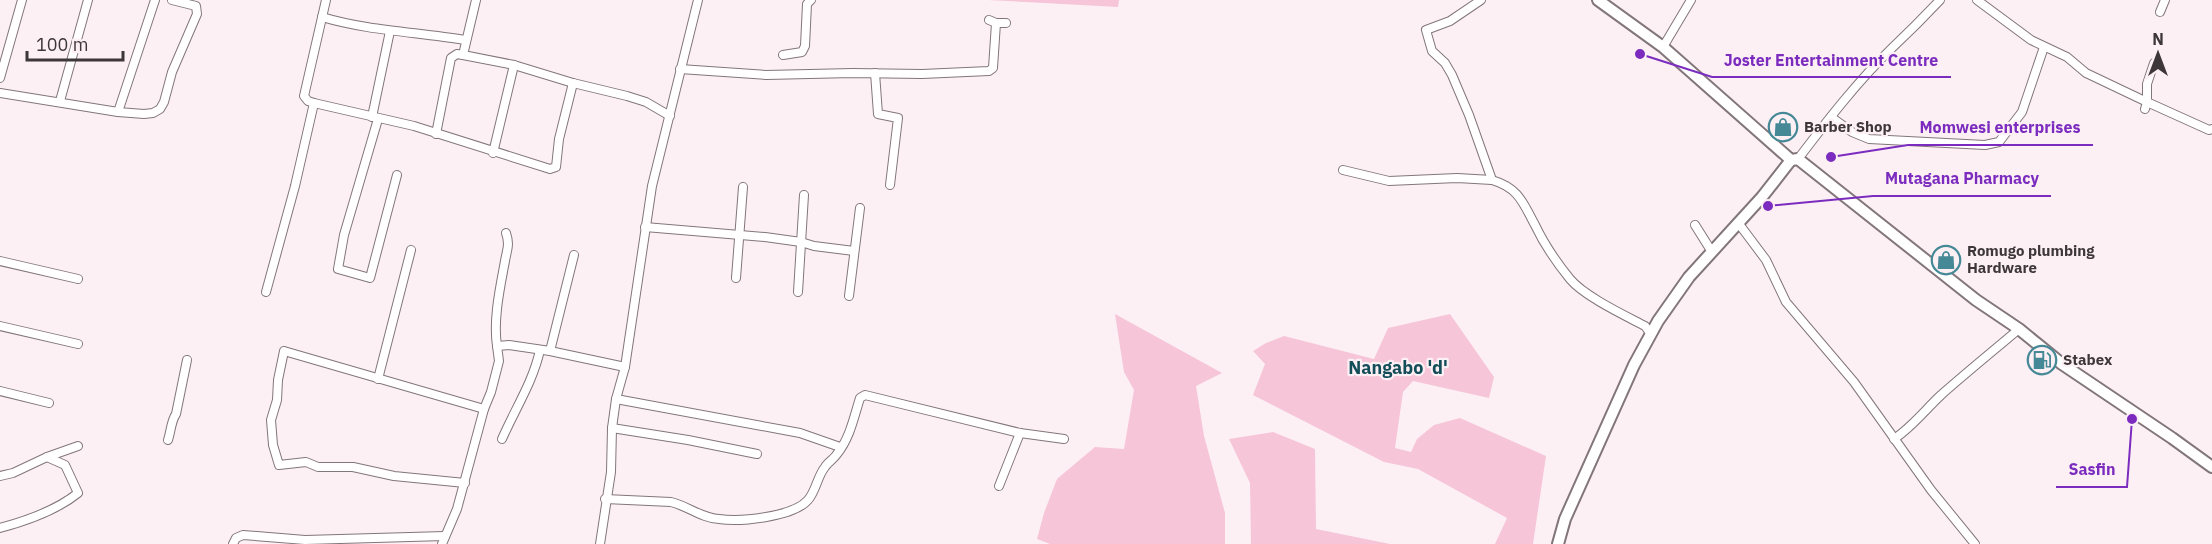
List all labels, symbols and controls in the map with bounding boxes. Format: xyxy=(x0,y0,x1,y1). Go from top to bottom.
scale bar xyxy=(27,24,123,62)
north arrow xyxy=(2128,24,2188,84)
text: N xyxy=(2152,29,2164,49)
text: 100 m xyxy=(36,33,88,56)
callout: Joster Entertainment Centre xyxy=(1712,43,1951,77)
text: Joster Entertainment Centre xyxy=(1724,50,1938,70)
shop icon: Barber Shop xyxy=(1767,111,1799,143)
callout: Momwesi enterprises xyxy=(1908,111,2093,145)
place label: Barber Shop xyxy=(1804,117,1892,136)
text: Momwesi enterprises xyxy=(1920,117,2080,137)
callout: Mutagana Pharmacy xyxy=(1873,162,2051,196)
text: Mutagana Pharmacy xyxy=(1885,168,2039,188)
place label: Romugo plumbing Hardware xyxy=(1967,241,2095,277)
shop icon: Romugo plumbing Hardware xyxy=(1930,244,1962,276)
fuel station icon: Stabex xyxy=(2026,344,2058,376)
place label: Stabex xyxy=(2063,350,2113,369)
district label: Nangabo 'd' xyxy=(1348,356,1448,379)
callout: Sasfin xyxy=(2056,453,2127,487)
text: Sasfin xyxy=(2069,459,2116,479)

